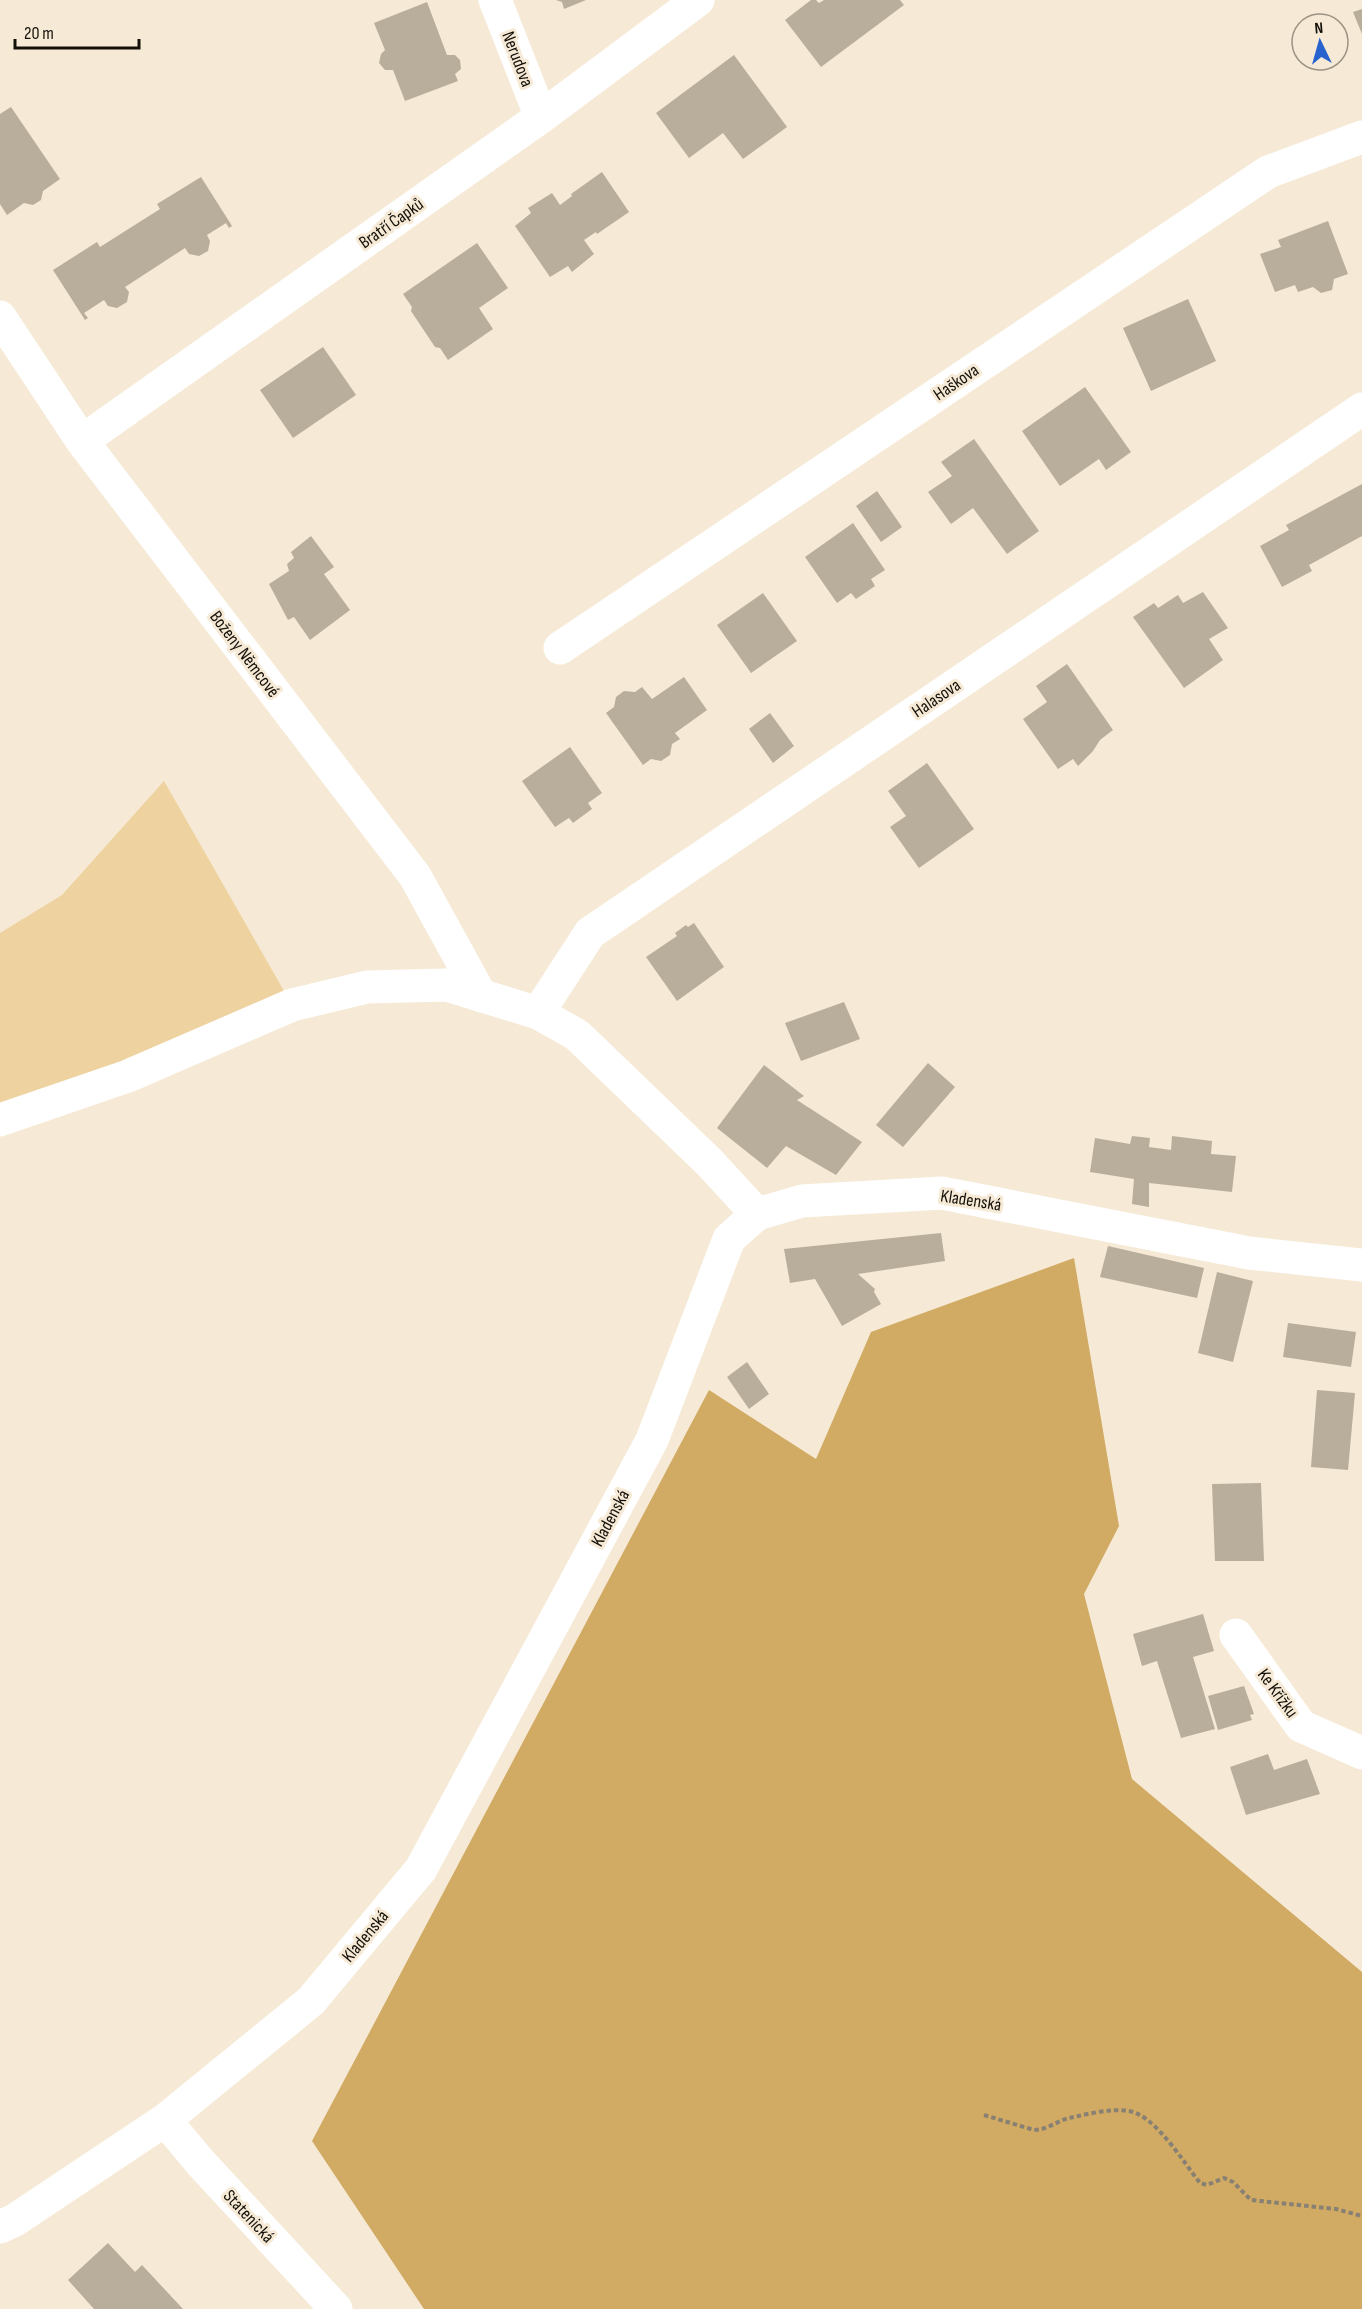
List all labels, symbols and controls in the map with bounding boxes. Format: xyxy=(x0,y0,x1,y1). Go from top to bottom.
scale bar xyxy=(15,12,140,50)
north arrow xyxy=(1290,12,1350,72)
text: N xyxy=(1314,19,1324,38)
text: 20 m xyxy=(24,23,54,44)
street label: Nerudova xyxy=(497,29,538,90)
street label: Bratří Čapků xyxy=(355,194,428,253)
street label: Haškova xyxy=(930,360,983,405)
street label: Boženy Němcové xyxy=(205,607,284,702)
street label: Halasova xyxy=(908,675,964,722)
street label: Kladenská xyxy=(939,1185,1003,1216)
street label: Kladenská xyxy=(587,1486,634,1550)
street label: Ke Křížku xyxy=(1253,1665,1302,1722)
street label: Kladenská xyxy=(338,1906,393,1967)
street label: Statenická xyxy=(219,2186,278,2247)

